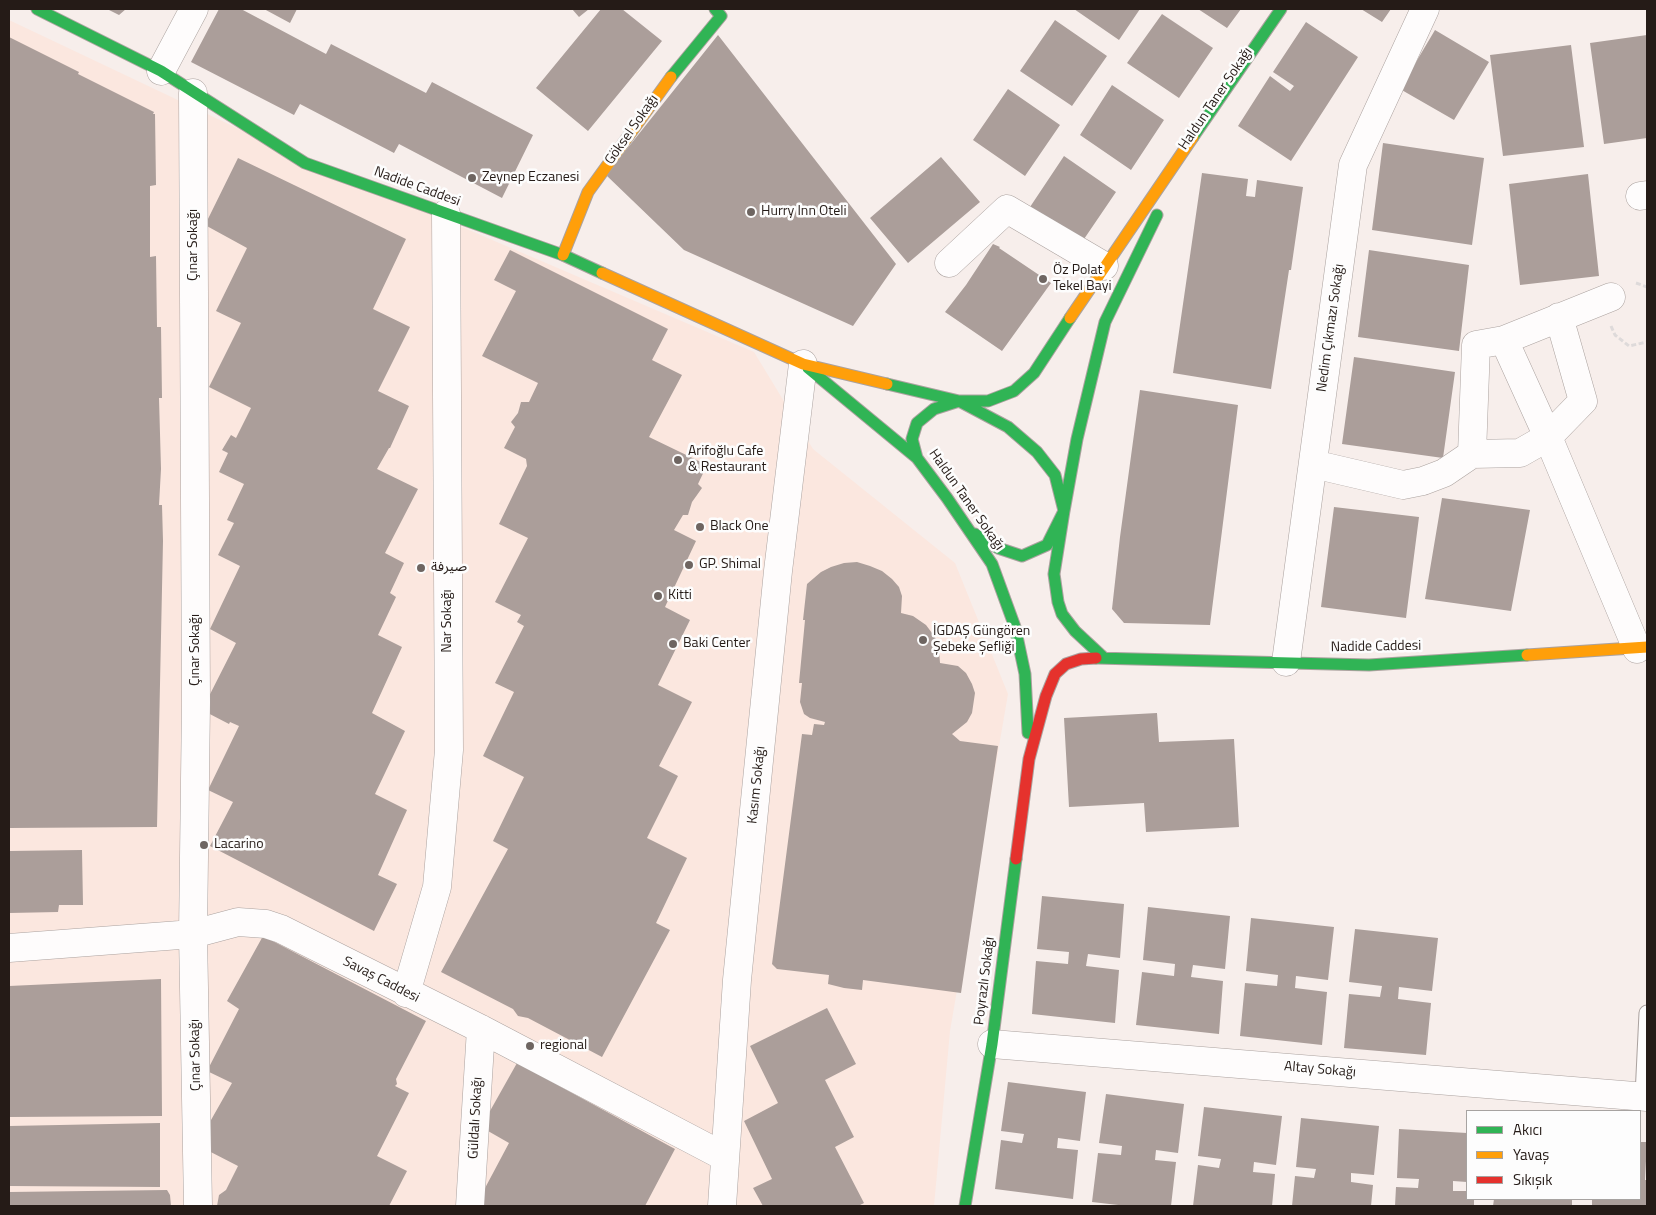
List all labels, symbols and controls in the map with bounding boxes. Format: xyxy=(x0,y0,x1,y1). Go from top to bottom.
street label: Haldun Taner Sokağı xyxy=(1176,45,1256,153)
street label: Göksel Sokağı xyxy=(602,92,662,168)
street label: Nadide Caddesi xyxy=(372,164,462,210)
place label: Zeynep Eczanesi xyxy=(482,170,579,186)
marker: Zeynep Eczanesi xyxy=(466,172,478,184)
place label: Hurry Inn Oteli xyxy=(761,204,846,220)
marker: Hurry Inn Oteli xyxy=(745,206,757,218)
street label: Çınar Sokağı xyxy=(186,209,202,281)
place label: Öz Polat Tekel Bayi xyxy=(1053,263,1111,296)
street label: Nedim Çıkmazı Sokağı xyxy=(1314,263,1348,393)
marker: Öz Polat Tekel Bayi xyxy=(1037,273,1049,285)
place label: Arifoğlu Cafe & Restaurant xyxy=(688,444,766,477)
street label: Haldun Taner Sokağı xyxy=(925,446,1007,554)
marker: Arifoğlu Cafe & Restaurant xyxy=(672,454,684,466)
place label: Black One xyxy=(710,519,769,535)
marker: Black One xyxy=(694,521,706,533)
place label: GP. Shimal xyxy=(699,557,761,573)
marker: GP. Shimal xyxy=(683,559,695,571)
place label: صيرفة xyxy=(431,560,467,576)
marker: صيرفة xyxy=(415,562,427,574)
place label: Kitti xyxy=(668,588,692,604)
street label: Nar Sokağı xyxy=(440,589,456,653)
marker: Kitti xyxy=(652,590,664,602)
street label: Çınar Sokağı xyxy=(188,614,204,686)
place label: İGDAŞ Güngören Şebeke Şefliği xyxy=(933,624,1030,656)
marker: İGDAŞ Güngören Şebeke Şefliği xyxy=(917,634,929,646)
place label: Baki Center xyxy=(683,636,750,652)
marker: Baki Center xyxy=(667,638,679,650)
street label: Nadide Caddesi xyxy=(1331,638,1421,656)
street label: Kasım Sokağı xyxy=(745,745,769,825)
place label: Lacarino xyxy=(214,837,264,853)
marker: Lacarino xyxy=(198,839,210,851)
street label: Poyrazlı Sokağı xyxy=(971,936,999,1026)
street label: Savaş Caddesi xyxy=(340,953,422,1007)
street label: Çınar Sokağı xyxy=(187,1019,205,1091)
place label: regional xyxy=(540,1038,587,1054)
marker: regional xyxy=(524,1040,536,1052)
street label: Altay Sokağı xyxy=(1283,1058,1357,1082)
street label: Güldalı Sokağı xyxy=(465,1077,487,1159)
legend xyxy=(1466,1110,1641,1200)
text: Akıcı xyxy=(1513,1118,1542,1141)
text: Yavaş xyxy=(1513,1143,1549,1166)
text: Sıkışık xyxy=(1513,1168,1552,1191)

